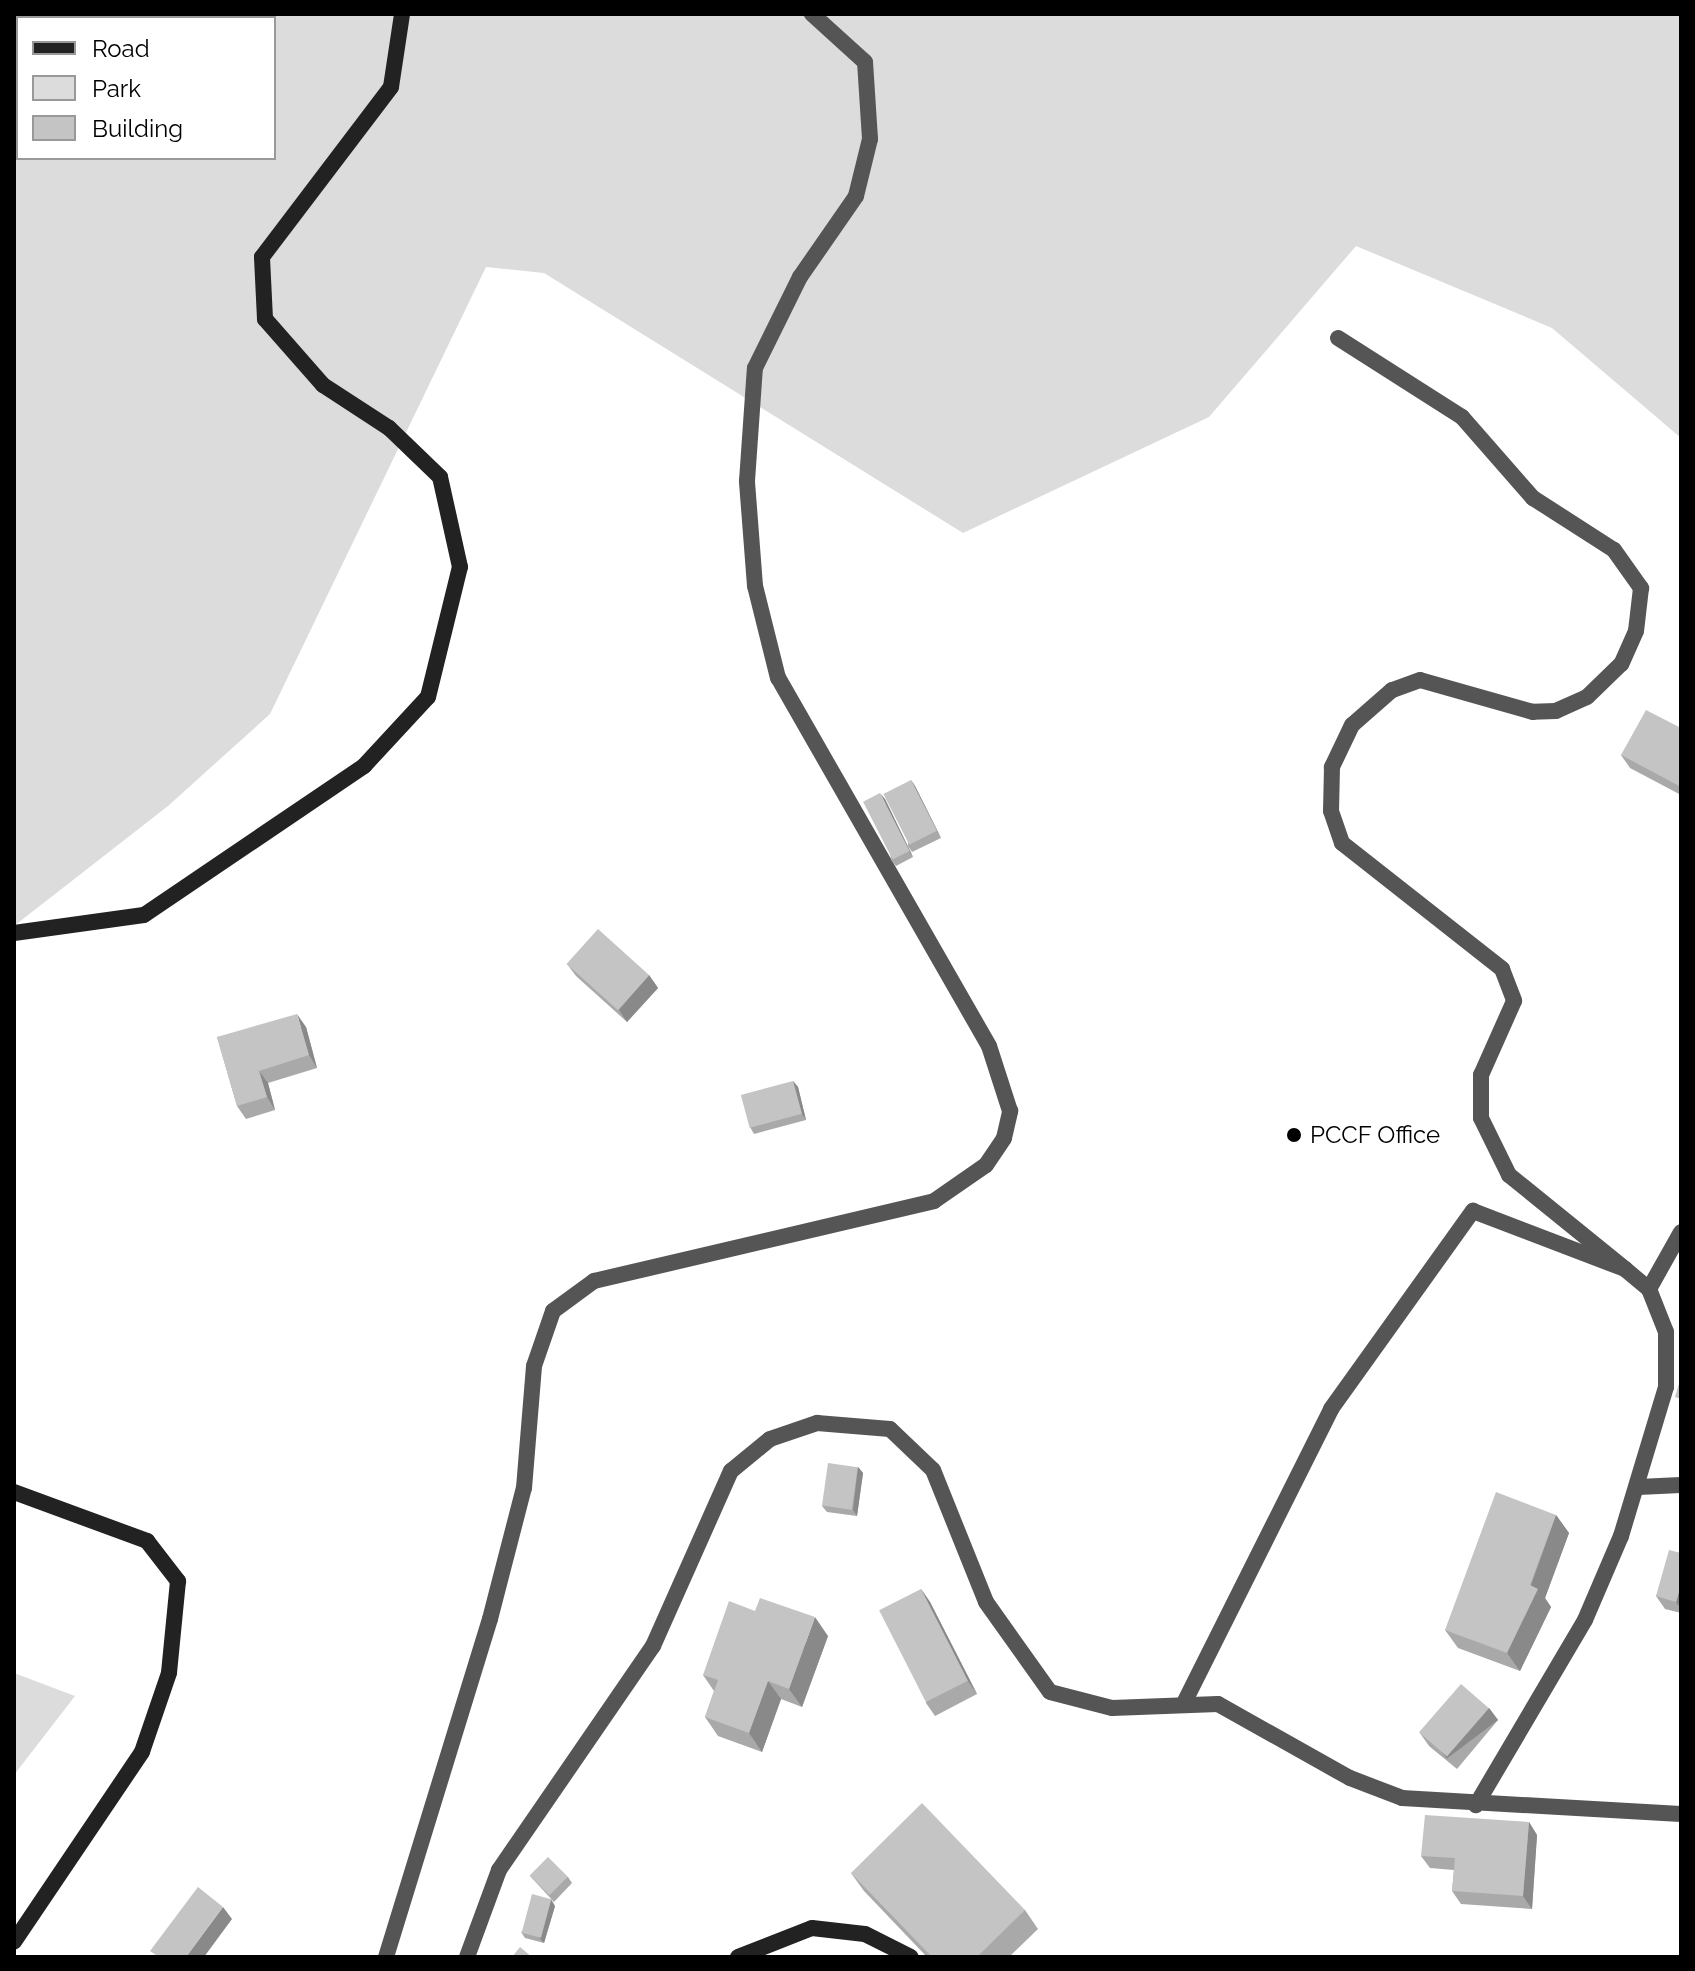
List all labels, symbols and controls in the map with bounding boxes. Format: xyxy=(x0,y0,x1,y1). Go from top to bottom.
legend xyxy=(16,16,276,160)
text: Road xyxy=(92,34,150,63)
text: Park xyxy=(92,74,141,103)
text: Building xyxy=(92,114,183,143)
place label: PCCF Office xyxy=(1310,1121,1441,1149)
marker: PCCF Office xyxy=(1285,1126,1303,1144)

